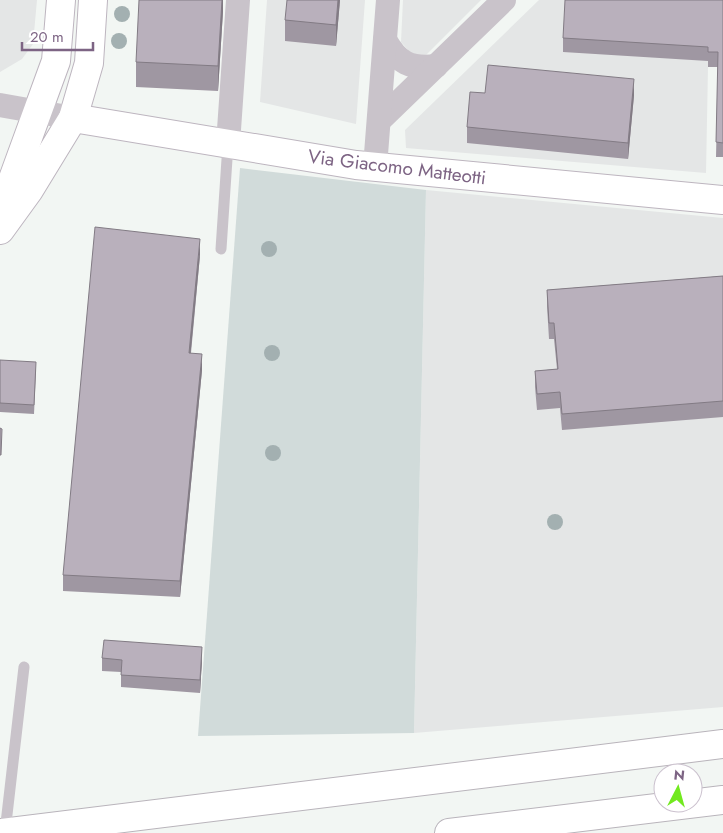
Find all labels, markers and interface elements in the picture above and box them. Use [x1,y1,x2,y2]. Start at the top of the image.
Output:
scale bar [22,20,94,52]
text: 20 m [30,26,64,48]
street label: Via Giacomo Matteotti [306,143,488,191]
north arrow [653,763,703,813]
text: N [673,765,686,786]

